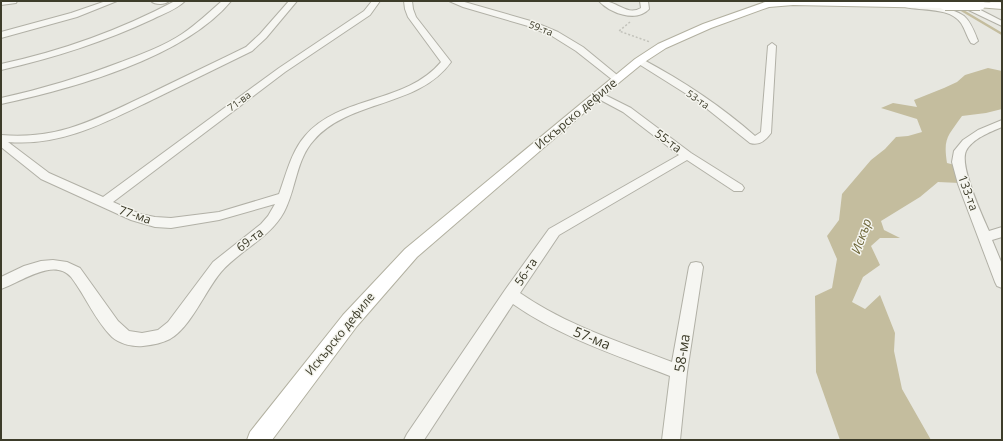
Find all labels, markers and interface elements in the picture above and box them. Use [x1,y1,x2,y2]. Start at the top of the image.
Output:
street label: 59-та [527,17,555,39]
street label: Искърско дефиле [531,74,621,153]
street label: 53-та [684,86,712,112]
street label: 71-ва [224,88,254,114]
street label: 55-та [651,125,685,156]
street label: 133-та [954,173,983,213]
street label: 77-ма [117,201,154,228]
water label: Искър [846,216,876,256]
street label: 69-та [233,224,267,255]
street label: 56-та [510,255,541,289]
street label: Искърско дефиле [301,288,379,379]
street label: 57-ма [571,322,614,354]
street label: 58-ма [669,332,694,373]

